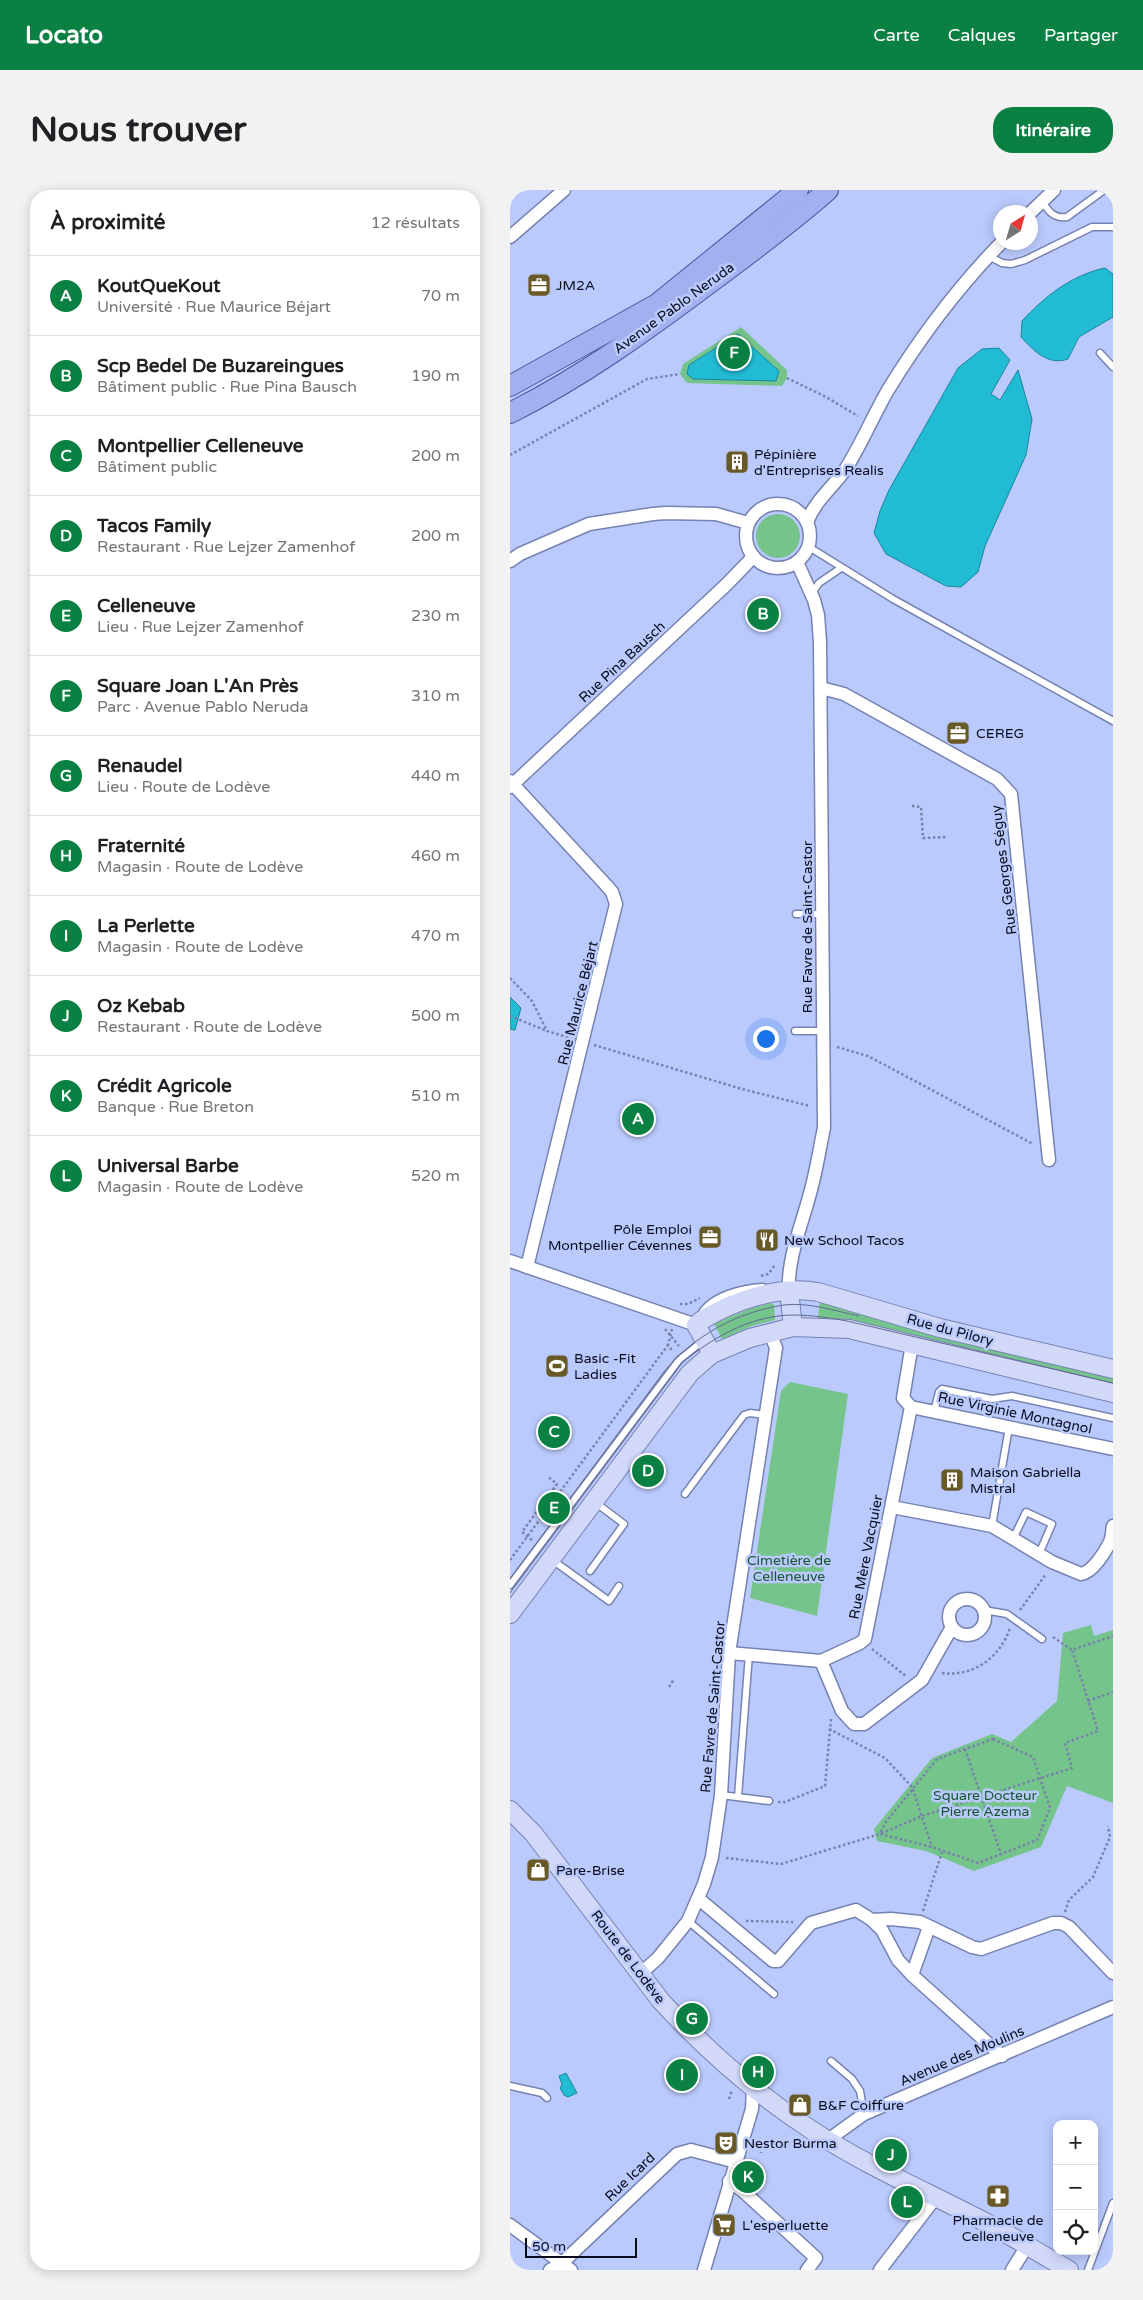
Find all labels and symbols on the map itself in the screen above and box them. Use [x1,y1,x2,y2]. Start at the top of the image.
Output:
north arrow [993,205,1038,250]
street label: Avenue Pablo Neruda [610,259,738,357]
office icon: JM2A [526,272,552,298]
place label: JM2A [556,277,595,294]
pin: F [718,334,750,372]
place label: Pépinière d'Entreprises Realis [754,446,884,479]
building icon: Pépinière d'Entreprises Realis [724,449,750,475]
pin: B [747,595,779,633]
street label: Rue Pina Bausch [575,618,669,706]
office icon: CEREG [945,720,971,746]
place label: CEREG [976,725,1024,742]
street label: Rue Georges Séguy [988,804,1020,936]
street label: Rue Favre de Saint-Castor [799,840,816,1013]
street label: Rue Maurice Béjart [554,938,602,1067]
your location [753,1026,779,1052]
pin: A [622,1100,654,1138]
place label: Pôle Emploi Montpellier Cévennes [548,1221,692,1254]
office icon: Pôle Emploi Montpellier Cévennes [697,1224,723,1250]
restaurant icon: New School Tacos [754,1227,780,1253]
place label: New School Tacos [784,1232,905,1249]
street label: Rue du Pilory [905,1310,996,1350]
place label: Basic -Fit Ladies [574,1350,636,1383]
sports icon: Basic -Fit Ladies [544,1353,570,1379]
street label: Rue Virginie Montagnol [936,1388,1094,1438]
pin: C [538,1413,570,1451]
pin: D [632,1452,664,1490]
place label: Maison Gabriella Mistral [970,1464,1081,1497]
building icon: Maison Gabriella Mistral [939,1467,965,1493]
pin: E [538,1489,570,1527]
street label: Rue Mère Vacquier [846,1493,887,1621]
park label: Cimetière de Celleneuve [747,1552,831,1585]
street label: Rue Favre de Saint-Castor [697,1620,729,1794]
park label: Square Docteur Pierre Azema [933,1787,1038,1820]
shop icon: Pare-Brise [525,1857,551,1883]
place label: Pare-Brise [556,1862,625,1879]
street label: Route de Lodève [587,1907,669,2007]
pin: G [676,2000,708,2038]
street label: Avenue des Moulins [897,2022,1027,2090]
pin: H [742,2053,774,2091]
pin: I [666,2056,698,2094]
shop icon: B&F Coiffure [787,2092,813,2118]
place label: B&F Coiffure [818,2097,904,2114]
theatre icon: Nestor Burma [713,2130,739,2156]
place label: Nestor Burma [744,2135,837,2152]
pin: J [875,2136,907,2174]
street label: Rue Icard [601,2149,659,2205]
pin: K [732,2158,764,2196]
pin: L [891,2183,923,2221]
pharmacy icon: Pharmacie de Celleneuve [985,2183,1011,2209]
supermarket icon: L'esperluette [711,2212,737,2238]
place label: Pharmacie de Celleneuve [952,2212,1044,2245]
place label: L'esperluette [742,2217,828,2234]
scale bar [525,2235,638,2258]

